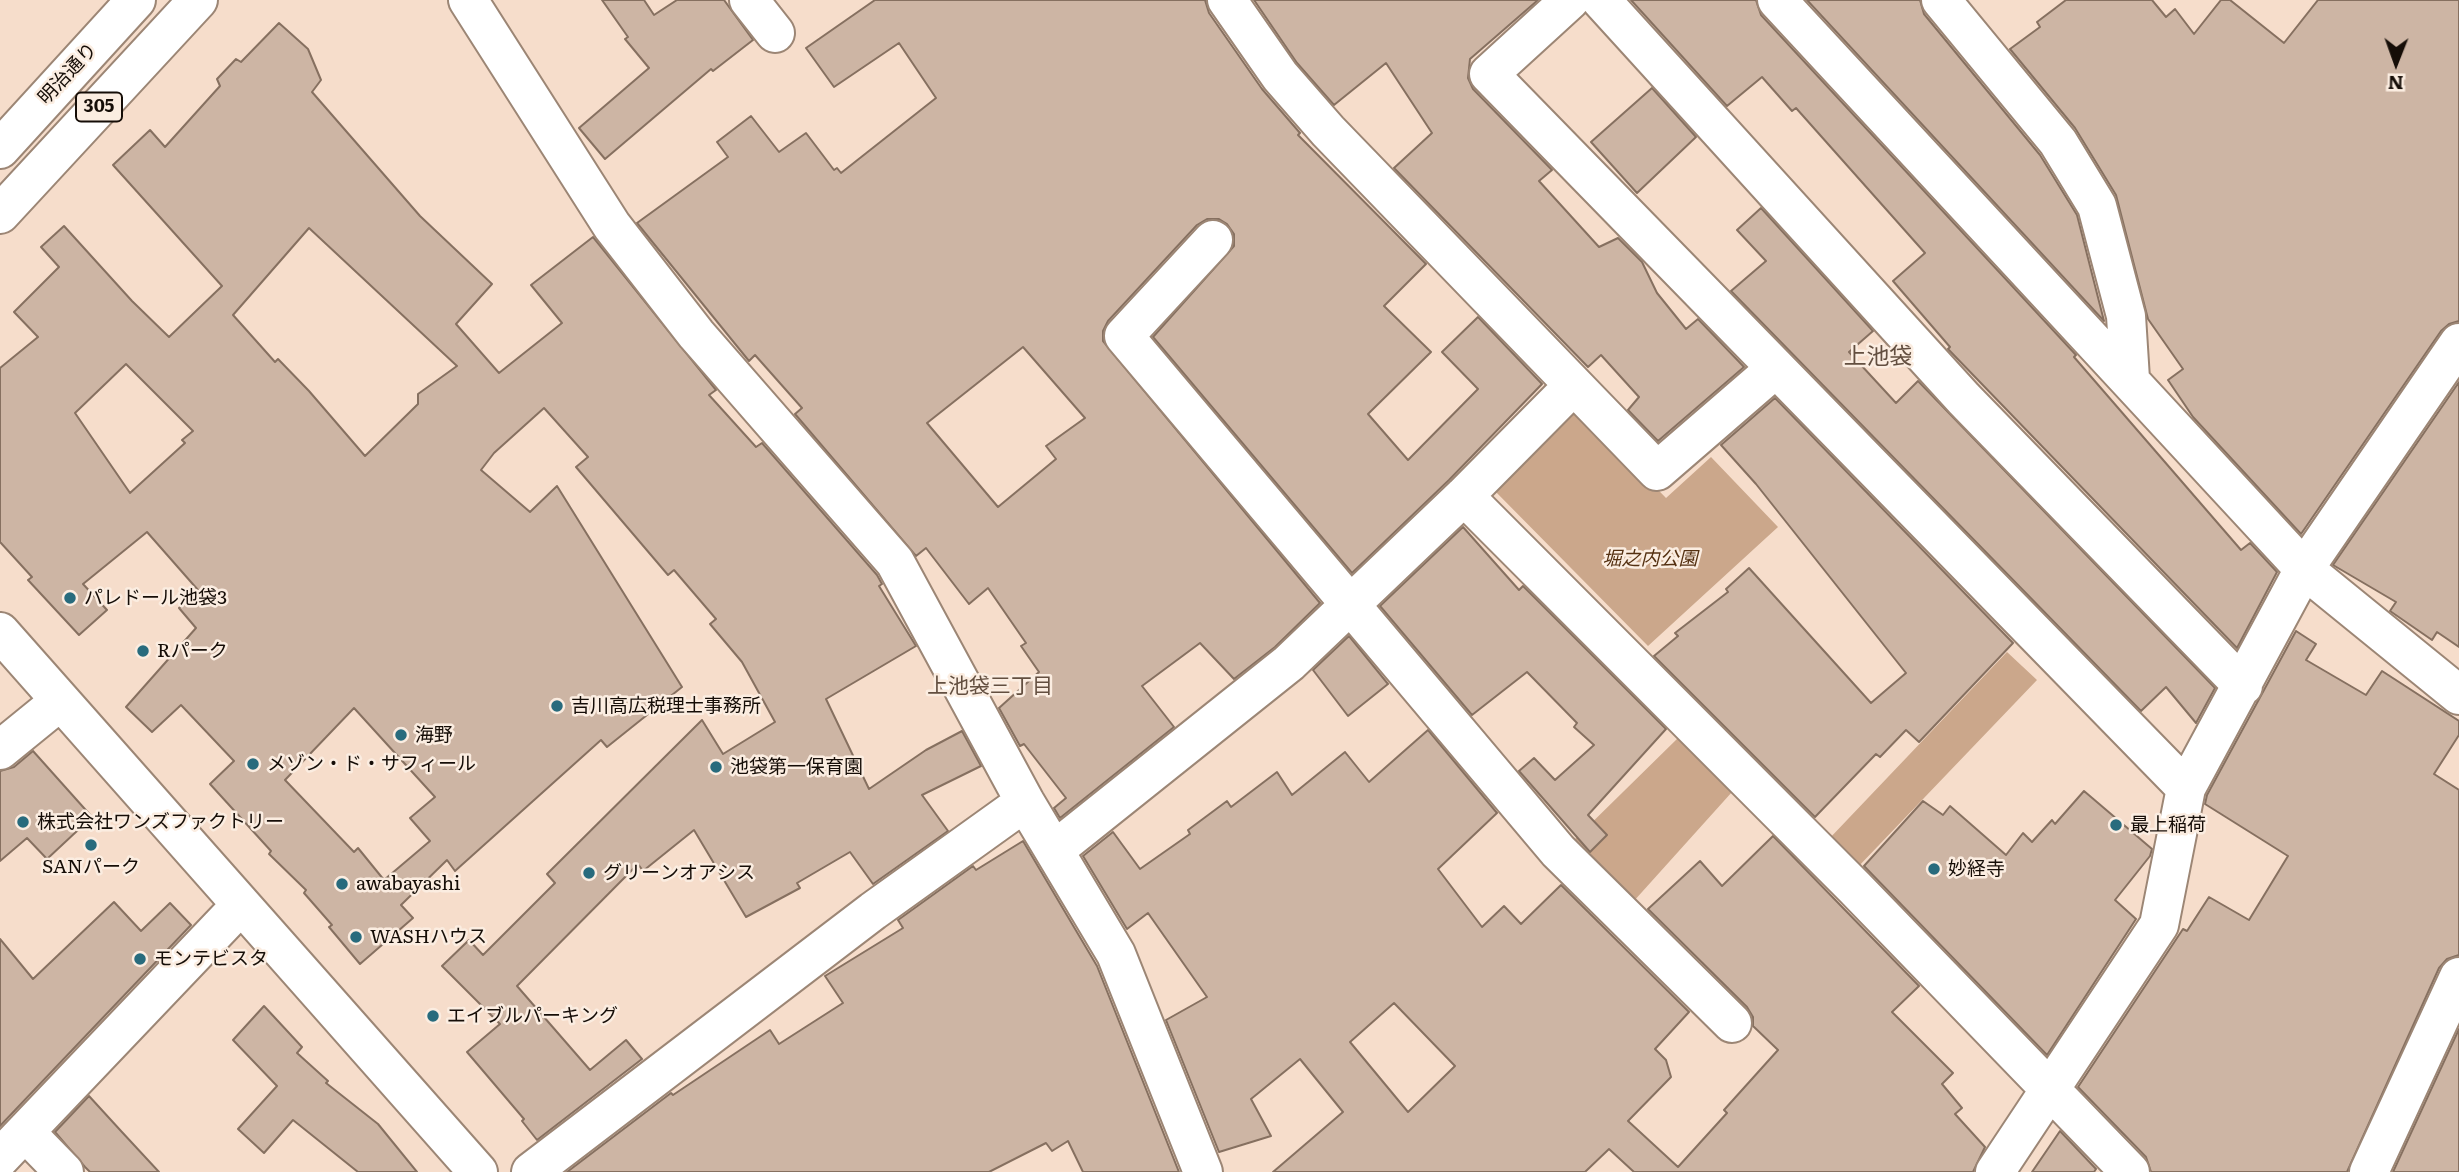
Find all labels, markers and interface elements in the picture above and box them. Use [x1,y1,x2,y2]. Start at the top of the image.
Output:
north arrow [2361,28,2431,98]
street label: 明治通り [34,38,102,110]
text: N [2387,70,2404,98]
road number: 305 [76,92,122,122]
district label: 上池袋 [1844,343,1912,371]
park label: 堀之内公園 [1603,548,1697,570]
place label: パレドール池袋3 [84,587,227,609]
marker: パレドール池袋3 [62,590,78,606]
place label: Rパーク [157,640,228,662]
marker: Rパーク [135,643,151,659]
district label: 上池袋三丁目 [927,674,1053,700]
place label: 吉川高広税理士事務所 [571,695,761,717]
marker: 吉川高広税理士事務所 [549,698,565,714]
place label: 海野 [415,724,453,746]
marker: 海野 [393,727,409,743]
place label: メゾン・ド・サフィール [267,753,476,775]
marker: メゾン・ド・サフィール [245,756,261,772]
place label: 池袋第一保育園 [730,756,863,778]
marker: 池袋第一保育園 [708,759,724,775]
place label: 株式会社ワンズファクトリー [37,811,284,833]
marker: 株式会社ワンズファクトリー [15,814,31,830]
place label: 最上稲荷 [2130,814,2206,836]
marker: 最上稲荷 [2108,817,2124,833]
marker: SANパーク [83,837,99,853]
place label: SANパーク [42,856,140,878]
place label: 妙経寺 [1948,858,2005,880]
marker: 妙経寺 [1926,861,1942,877]
place label: グリーンオアシス [603,862,755,884]
marker: グリーンオアシス [581,865,597,881]
place label: awabayashi [356,873,460,895]
marker: awabayashi [334,876,350,892]
place label: WASHハウス [370,926,487,948]
marker: WASHハウス [348,929,364,945]
place label: モンテビスタ [154,948,268,970]
marker: モンテビスタ [132,951,148,967]
place label: エイブルパーキング [447,1005,618,1027]
marker: エイブルパーキング [425,1008,441,1024]

